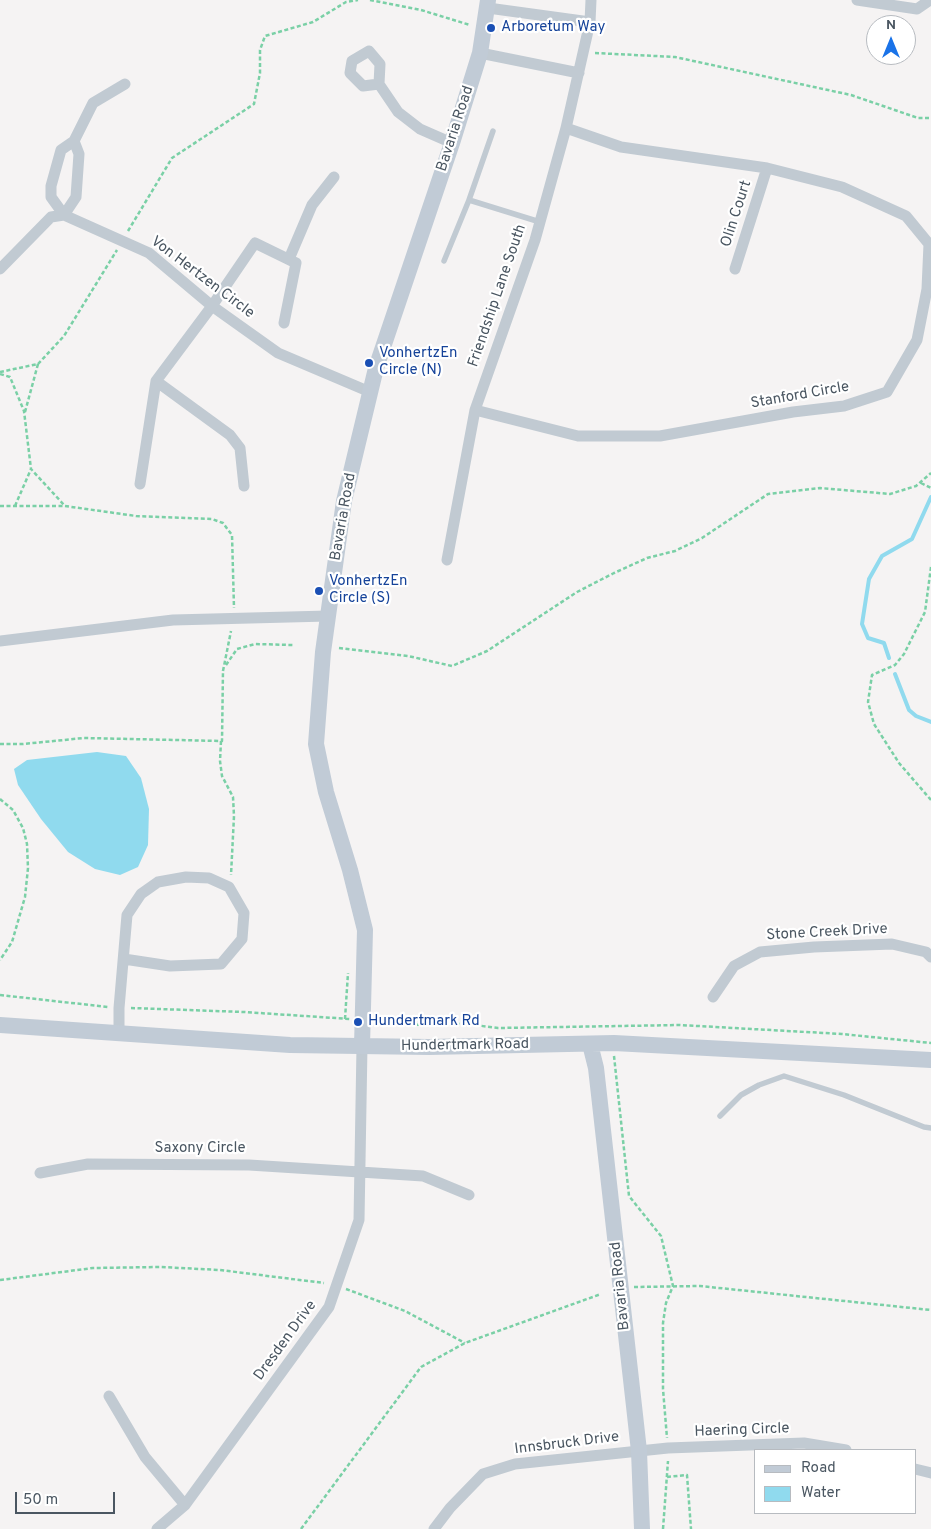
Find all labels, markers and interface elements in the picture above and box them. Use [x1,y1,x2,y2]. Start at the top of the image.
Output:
north arrow [866,15,916,65]
text: N [886,17,896,34]
place label: Arboretum Way [501,19,605,37]
marker: Arboretum Way [485,22,497,34]
street label: Bavaria Road [434,84,478,174]
street label: Olin Court [718,178,756,250]
street label: Friendship Lane South [465,222,531,370]
street label: Von Hertzen Circle [147,233,257,323]
place label: VonhertzEn Circle (N) [379,345,458,380]
marker: VonhertzEn Circle (N) [363,357,375,369]
street label: Stanford Circle [749,378,851,414]
street label: Bavaria Road [327,472,361,562]
place label: VonhertzEn Circle (S) [329,573,408,608]
marker: VonhertzEn Circle (S) [313,585,325,597]
street label: Stone Creek Drive [766,921,888,945]
place label: Hundertmark Rd [368,1013,480,1031]
marker: Hundertmark Rd [352,1016,364,1028]
street label: Hundertmark Road [401,1036,529,1056]
street label: Saxony Circle [154,1140,246,1158]
street label: Bavaria Road [607,1241,635,1331]
street label: Dresden Drive [251,1297,321,1385]
street label: Haering Circle [694,1420,790,1442]
street label: Innsbruck Drive [514,1429,620,1459]
legend [754,1449,916,1514]
text: Road [801,1459,836,1478]
scale bar [18,1482,118,1514]
text: Water [801,1484,840,1503]
text: 50 m [23,1491,58,1510]

